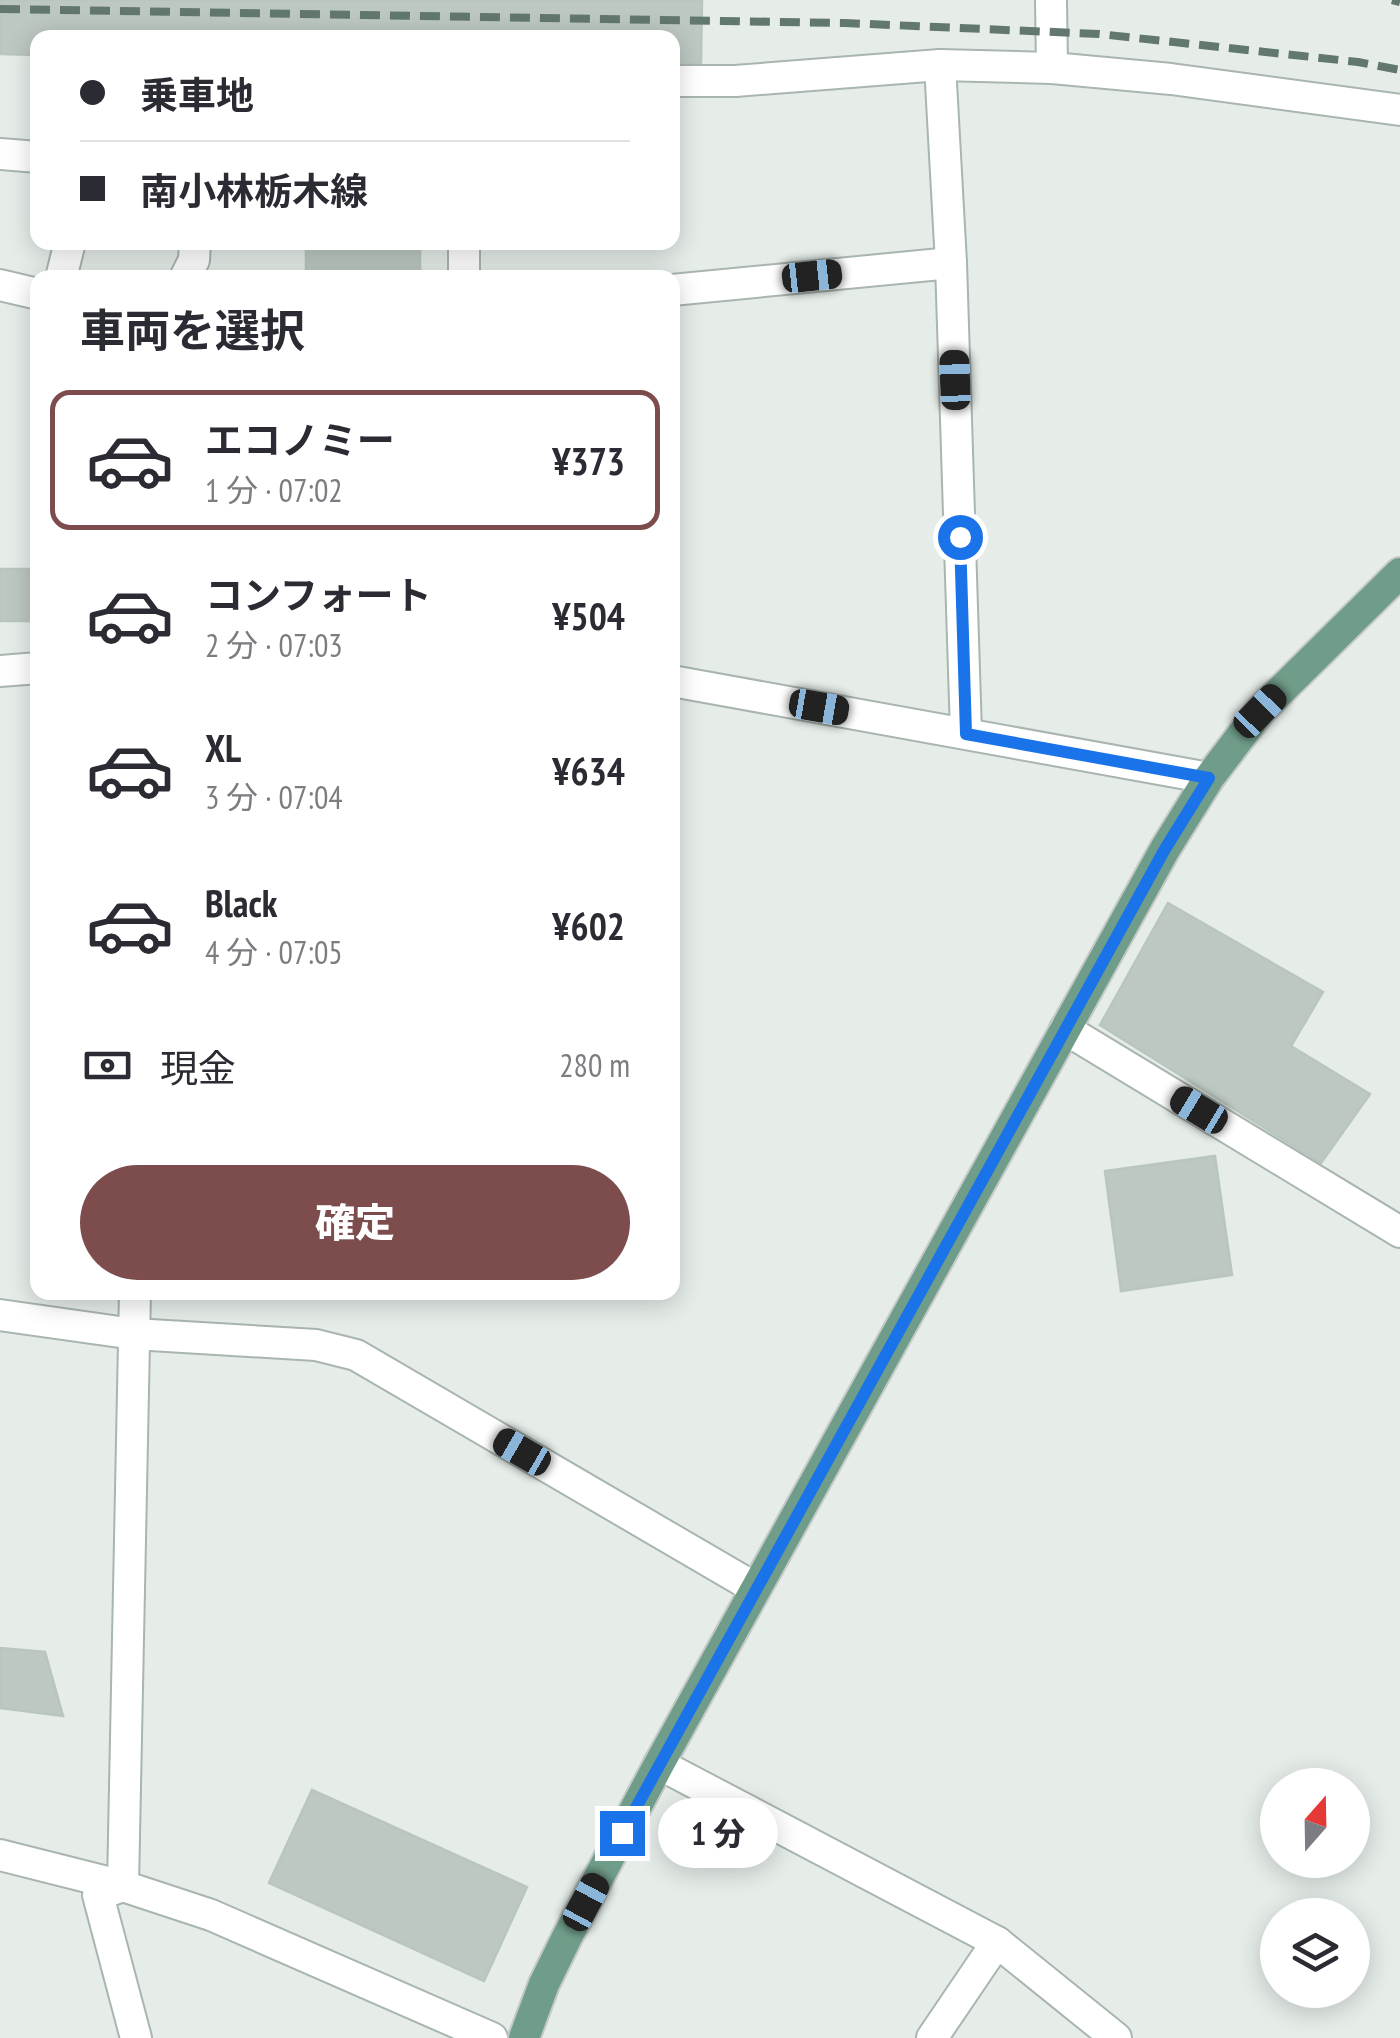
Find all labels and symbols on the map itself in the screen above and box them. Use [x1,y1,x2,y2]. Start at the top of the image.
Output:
car [781,258,843,294]
car [939,349,971,411]
route start [938,515,983,560]
car [1228,679,1292,743]
car [787,687,851,727]
car [1166,1082,1232,1138]
car [489,1424,555,1480]
north arrow [1260,1768,1370,1878]
callout: 1 分 [657,1798,777,1868]
route end [600,1811,645,1856]
car [559,1868,613,1936]

